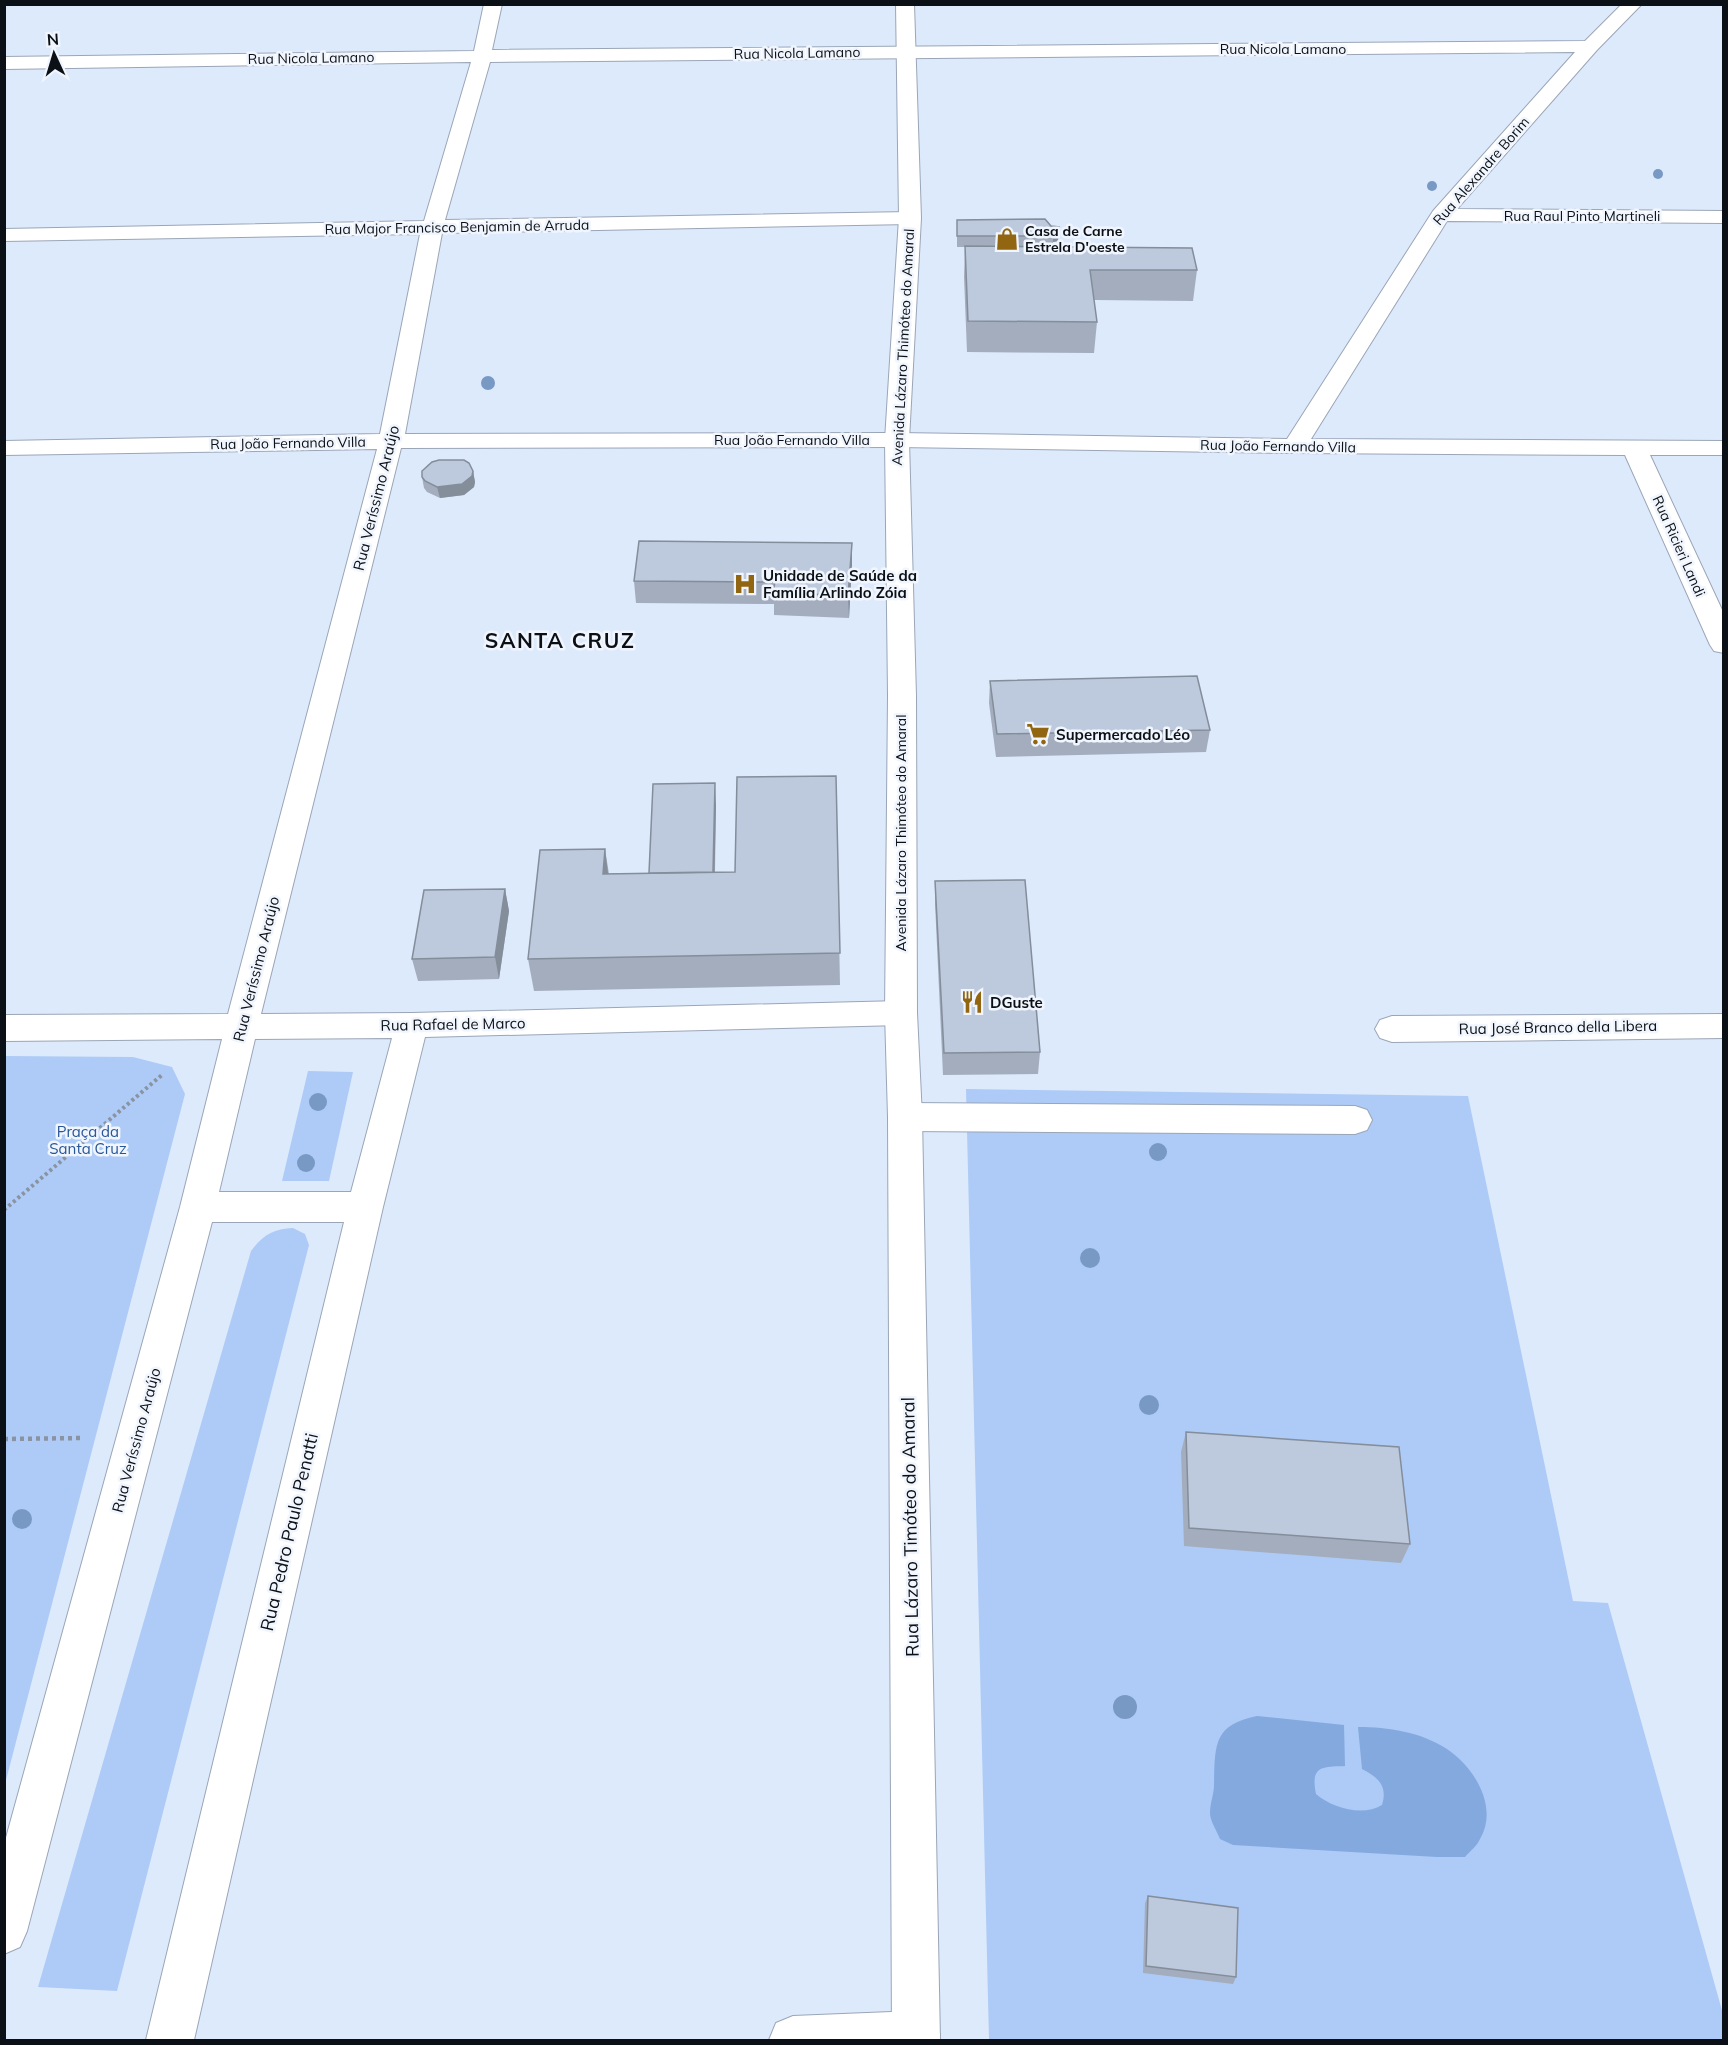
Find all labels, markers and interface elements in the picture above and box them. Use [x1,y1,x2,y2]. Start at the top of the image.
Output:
north arrow [24,24,84,84]
text: N [46,29,60,49]
street label: Rua Nicola Lamano [1220,40,1346,58]
street label: Rua Nicola Lamano [734,43,861,63]
street label: Rua Nicola Lamano [248,48,375,68]
street label: Rua Alexandre Borim [1429,113,1533,229]
street label: Rua Raul Pinto Martineli [1504,207,1660,225]
street label: Rua Major Francisco Benjamin de Arruda [324,216,590,238]
place label: Casa de Carne Estrela D'oeste [1025,222,1125,256]
shop icon: Casa de Carne Estrela D'oeste [994,226,1020,252]
street label: Avenida Lázaro Thimóteo do Amaral [888,228,918,466]
street label: Rua Veríssimo Araújo [349,423,403,573]
street label: Rua João Fernando Villa [714,431,870,449]
street label: Rua João Fernando Villa [210,433,366,453]
street label: Rua João Fernando Villa [1200,436,1356,456]
street label: Rua Ricieri Landi [1649,493,1709,599]
place label: Unidade de Saúde da Família Arlindo Zóia [763,566,917,602]
hospital icon: Unidade de Saúde da Família Arlindo Zóia [732,571,758,597]
district label: SANTA CRUZ [485,627,635,653]
street label: Avenida Lázaro Thimóteo do Amaral [892,714,910,952]
supermarket icon: Supermercado Léo [1025,721,1051,747]
place label: Supermercado Léo [1056,725,1190,744]
street label: Rua Veríssimo Araújo [229,894,283,1044]
restaurant icon: DGuste [959,989,985,1015]
place label: DGuste [990,993,1043,1012]
street label: Rua Rafael de Marco [380,1013,526,1035]
street label: Rua José Branco della Libera [1459,1016,1657,1038]
park label: Praça da Santa Cruz [49,1122,127,1158]
street label: Rua Veríssimo Araújo [108,1366,164,1514]
street label: Rua Lázaro Timóteo do Amaral [896,1397,924,1657]
street label: Rua Pedro Paulo Penatti [255,1431,323,1633]

